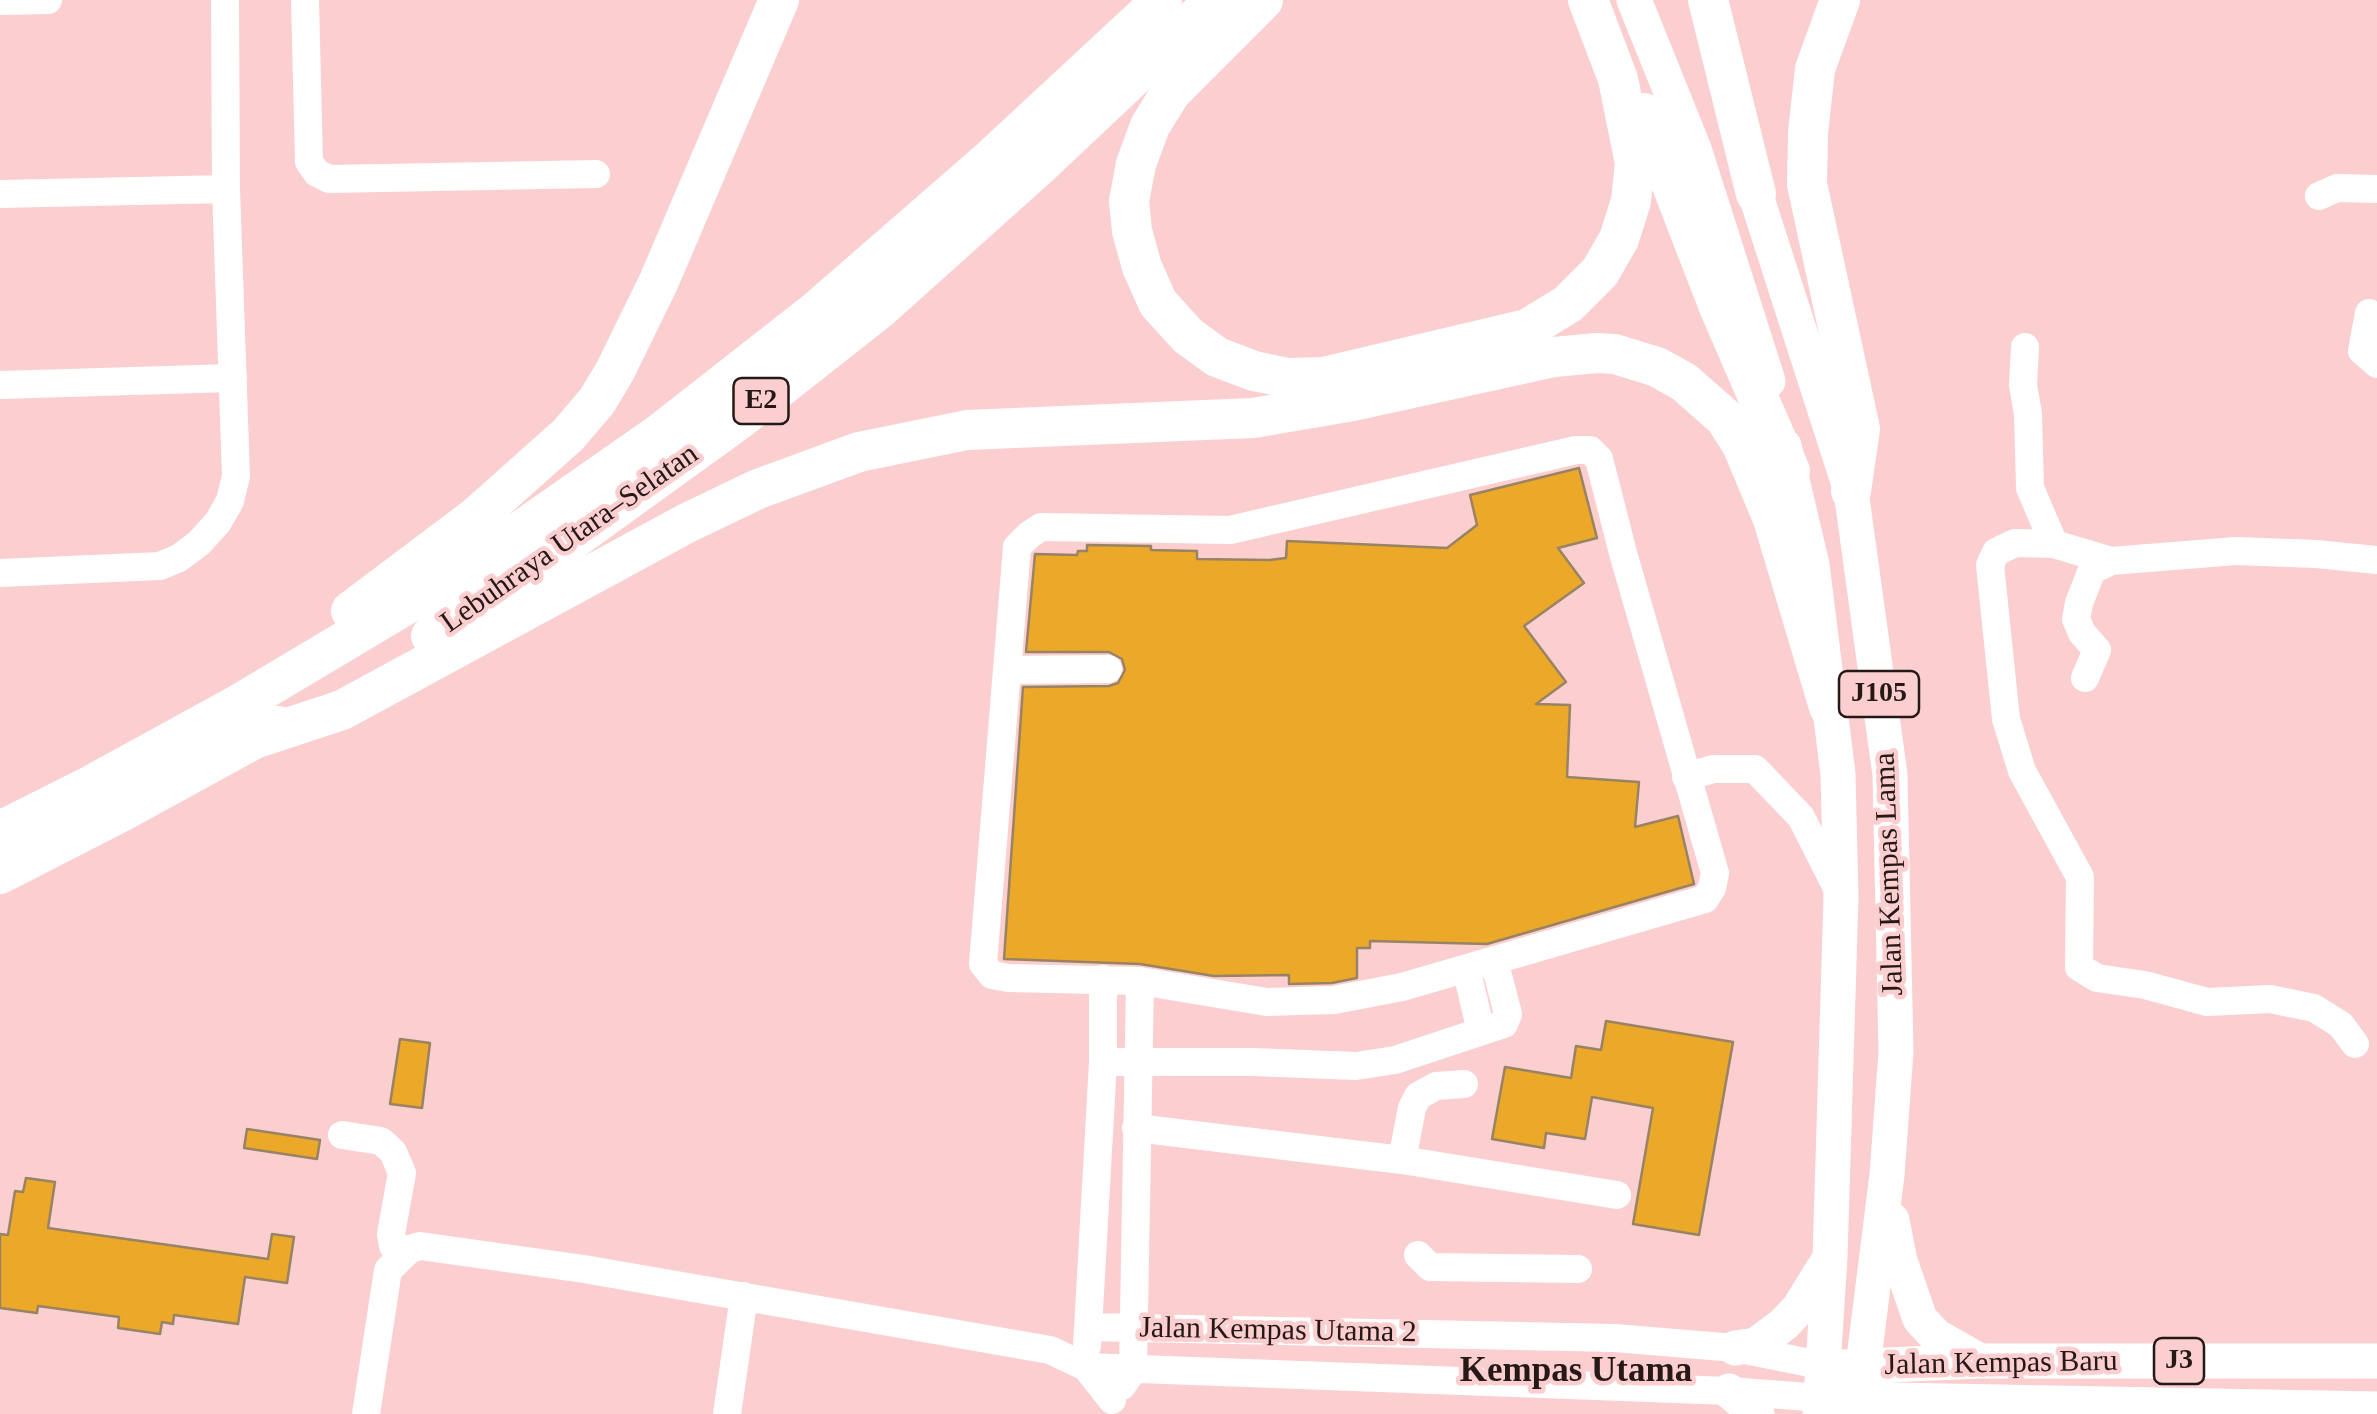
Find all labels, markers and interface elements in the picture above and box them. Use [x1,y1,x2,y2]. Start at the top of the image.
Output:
road number: E2 [734,378,788,424]
street label: Lebuhraya Utara–Selatan [434,437,706,641]
road number: J105 [1839,671,1919,717]
street label: Jalan Kempas Lama [1868,752,1912,996]
street label: Jalan Kempas Utama 2 [1139,1311,1417,1351]
road number: J3 [2154,1338,2204,1384]
street label: Jalan Kempas Baru [1884,1344,2118,1384]
district label: Kempas Utama [1460,1351,1692,1393]

